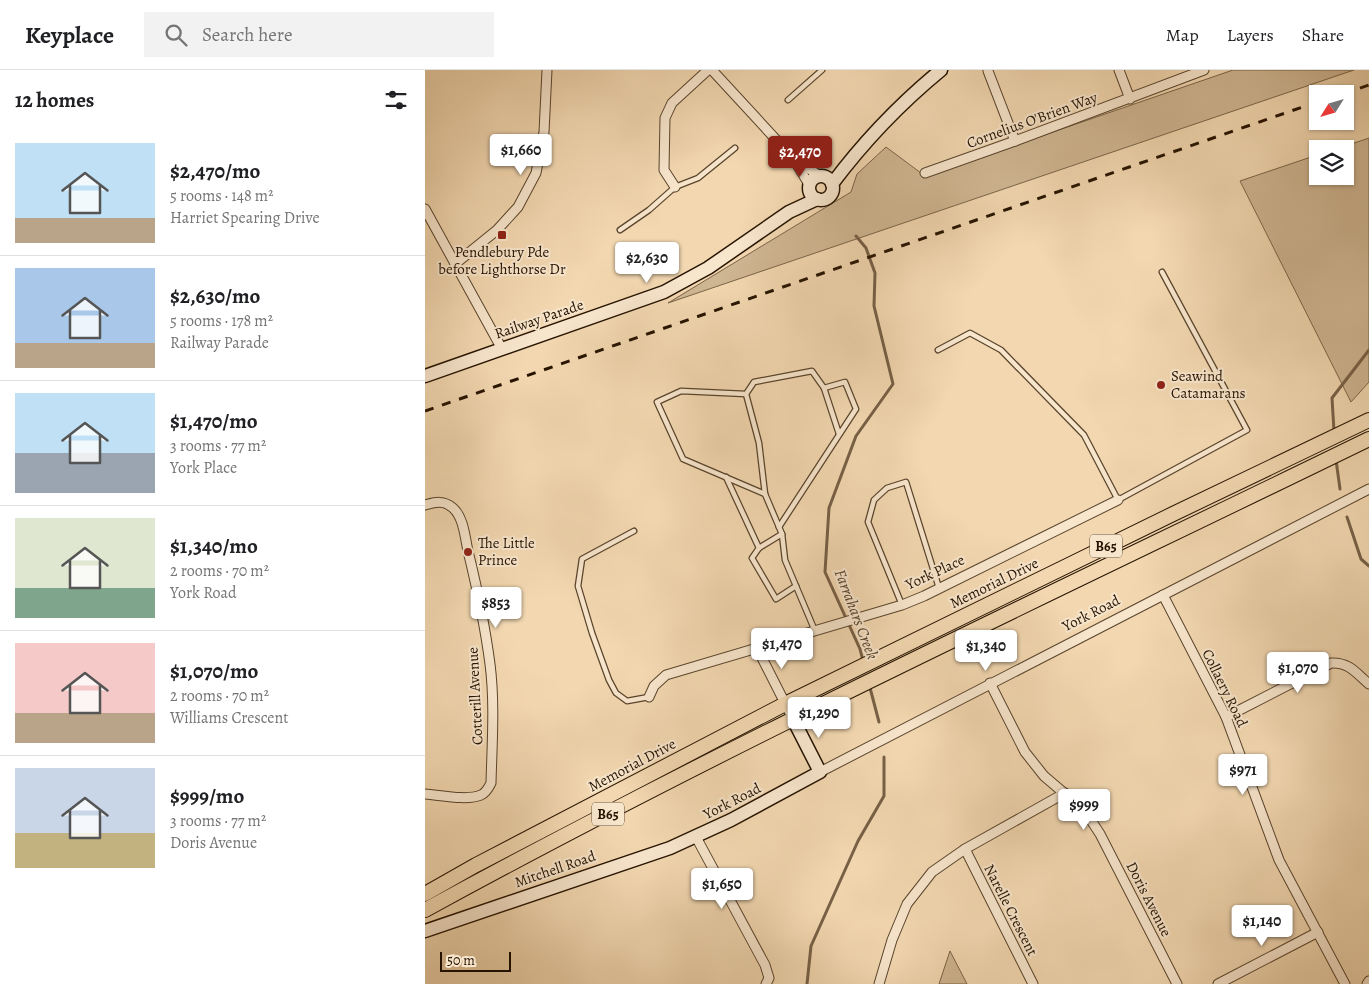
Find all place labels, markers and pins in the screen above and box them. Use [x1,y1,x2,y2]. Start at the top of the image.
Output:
pin: $1,660 [480,134,562,176]
pin: $2,470 [759,136,841,178]
marker: Pendlebury Pde before Lighthorse Dr [496,229,508,241]
place label: Pendlebury Pde before Lighthorse Dr [438,242,566,279]
pin: $2,630 [606,242,688,284]
place label: Seawind Catamarans [1171,366,1246,403]
marker: Seawind Catamarans [1155,379,1167,391]
place label: The Little Prince [478,533,535,570]
marker: The Little Prince [462,546,474,558]
pin: $853 [466,586,526,629]
pin: $1,470 [741,628,823,670]
pin: $1,340 [945,630,1027,672]
pin: $1,070 [1257,652,1339,694]
pin: $1,290 [778,696,860,739]
pin: $971 [1213,754,1273,796]
pin: $999 [1054,788,1114,831]
pin: $1,650 [681,868,763,910]
pin: $1,140 [1221,904,1303,947]

